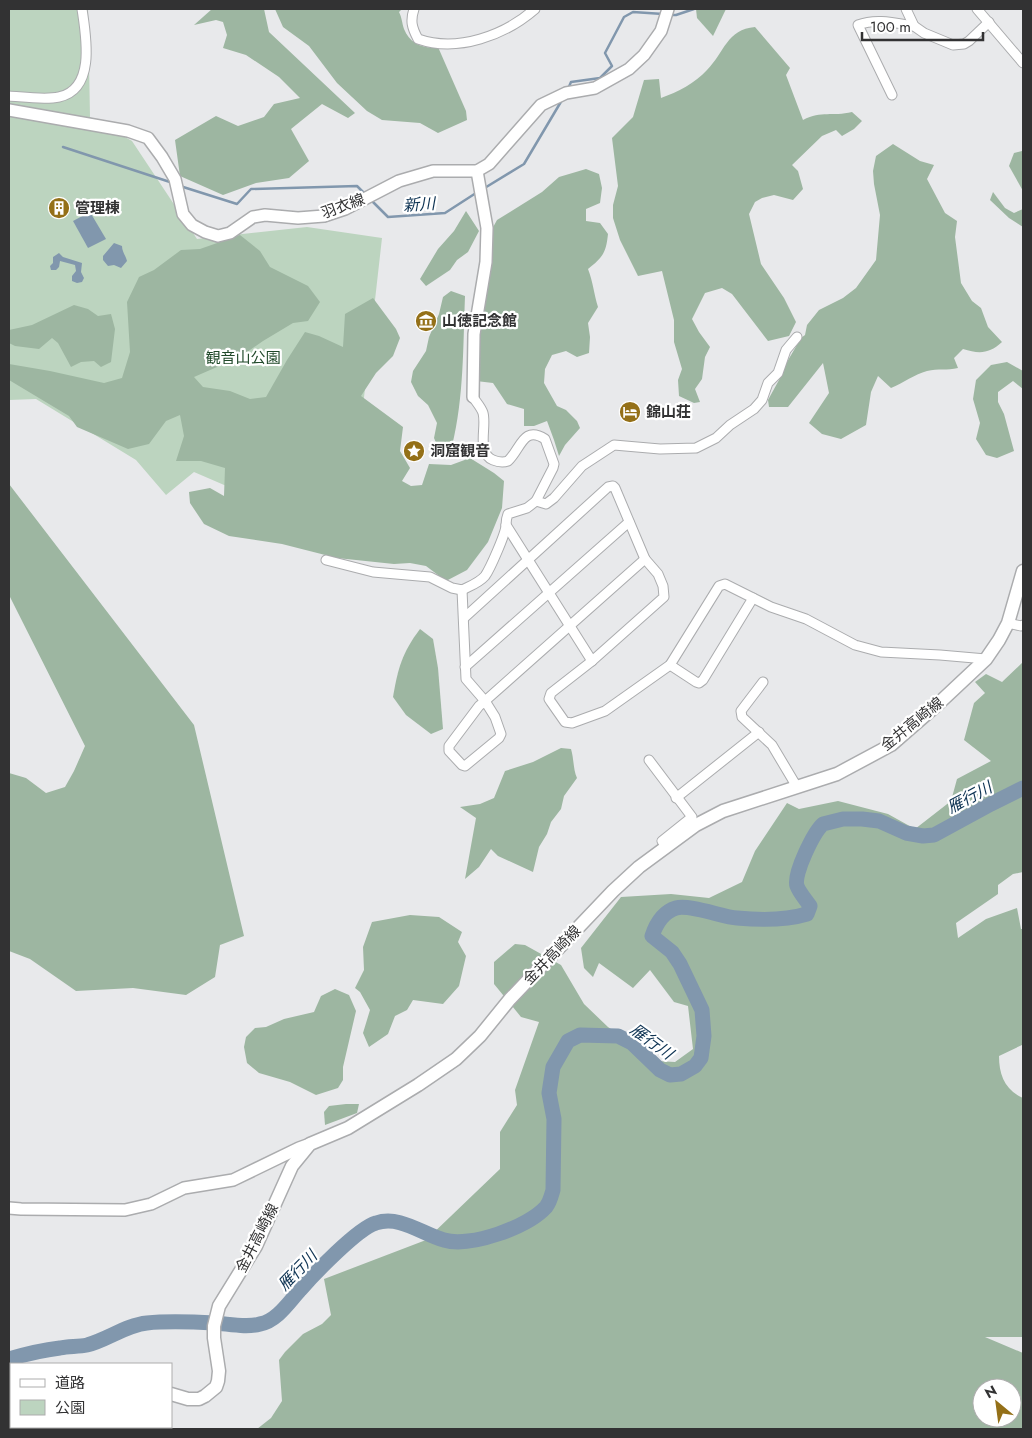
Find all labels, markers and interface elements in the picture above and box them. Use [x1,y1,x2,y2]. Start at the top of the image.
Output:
scale bar [862,10,983,42]
text: 100 m [870,16,911,38]
street label: 羽衣線 [318,188,368,224]
water label: 新川 [402,192,438,217]
building icon: 管理棟 [47,196,71,220]
place label: 管理棟 [75,197,120,219]
museum icon: 山徳記念館 [414,309,438,333]
place label: 山徳記念館 [442,310,517,332]
park label: 観音山公園 [205,347,281,369]
hotel icon: 錦山荘 [618,400,642,424]
place label: 錦山荘 [646,401,691,423]
place icon: 洞窟観音 [402,439,426,463]
place label: 洞窟観音 [430,440,490,462]
street label: 金井高崎線 [876,692,948,756]
water label: 雁行川 [943,775,998,819]
street label: 金井高崎線 [518,920,586,990]
water label: 雁行川 [626,1018,679,1066]
street label: 金井高崎線 [230,1200,284,1276]
water label: 雁行川 [272,1244,324,1296]
legend [10,1363,172,1428]
text: 道路 [55,1372,85,1394]
north arrow [972,1378,1022,1428]
text: N [981,1380,1000,1403]
text: 公園 [55,1397,85,1419]

